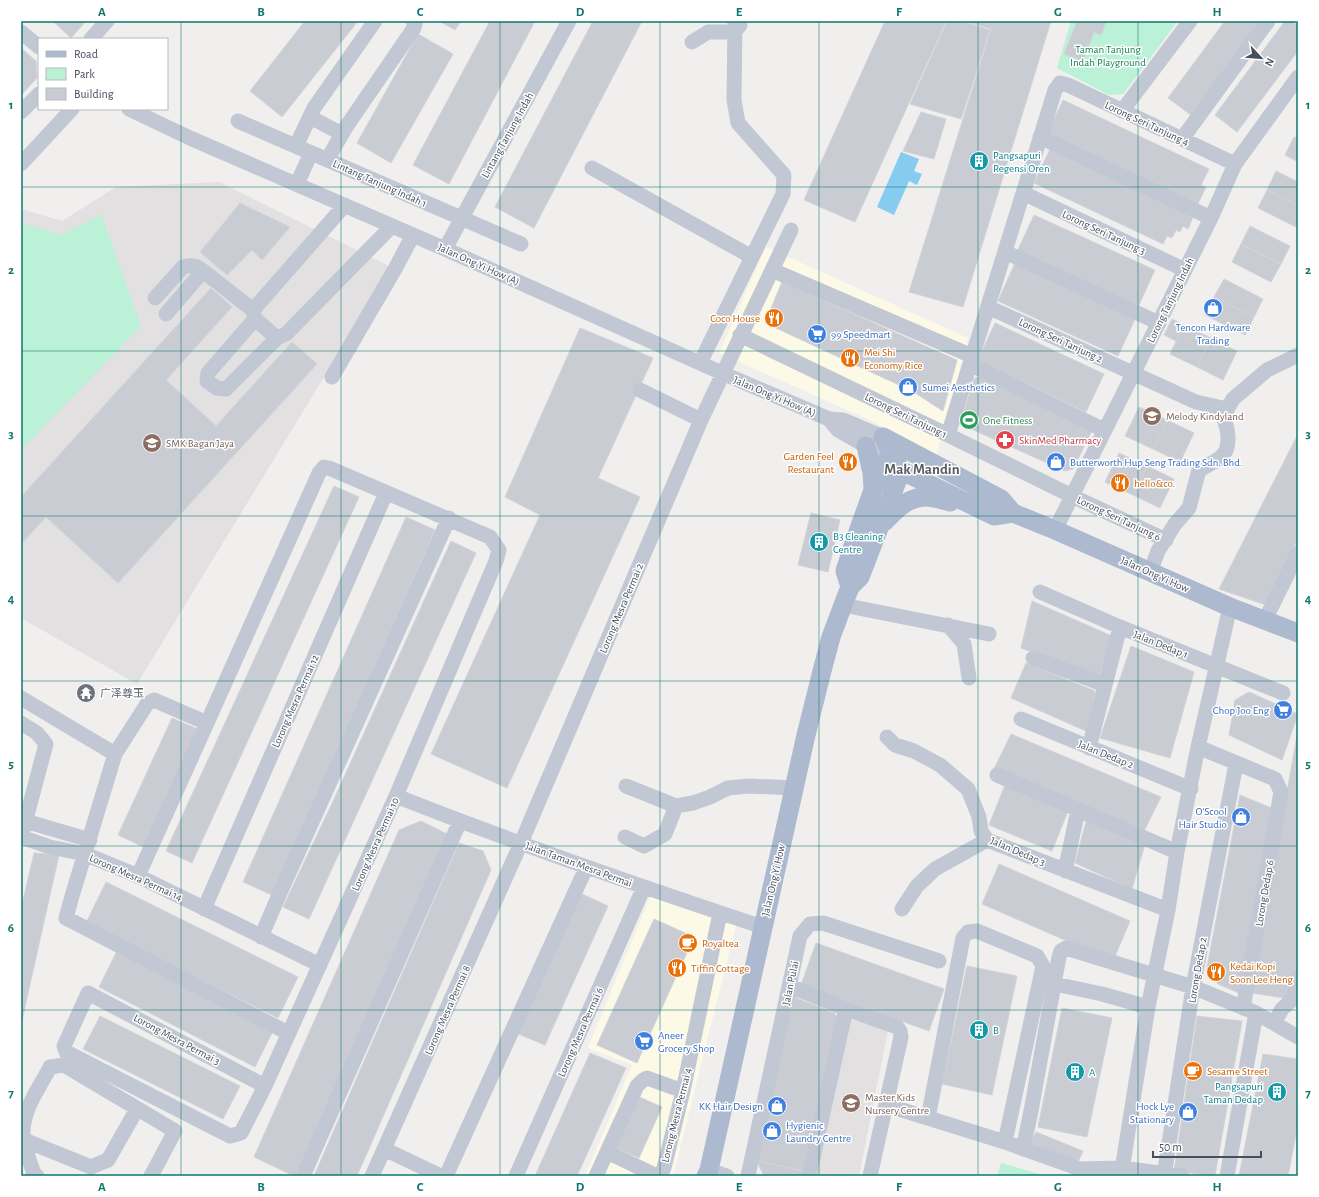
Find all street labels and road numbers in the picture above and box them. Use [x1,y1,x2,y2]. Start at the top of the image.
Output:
street label: Lintang Tanjung Indah [479,91,535,180]
street label: Lorong Seri Tanjung 4 [1103,99,1191,148]
street label: Lintang Tanjung Indah 1 [331,158,428,209]
street label: Lorong Seri Tanjung 3 [1060,208,1148,257]
street label: Jalan Ong Yi How (A) [436,242,521,287]
street label: Lorong Tanjung Indah [1145,256,1196,344]
street label: Lorong Seri Tanjung 2 [1017,316,1104,365]
street label: Jalan Ong Yi How (A) [732,374,818,419]
street label: Lorong Seri Tanjung 1 [863,391,949,440]
street label: Lorong Seri Tanjung 6 [1075,494,1162,543]
street label: Jalan Ong Yi How [1119,554,1191,595]
street label: Lorong Mesra Permai 2 [598,562,645,655]
street label: Jalan Dedap 1 [1132,629,1190,660]
street label: Lorong Mesra Permai 12 [270,653,321,749]
street label: Jalan Dedap 2 [1076,738,1135,771]
street label: Lorong Mesra Permai 10 [350,796,401,893]
street label: Jalan Dedap 3 [989,835,1047,868]
street label: Jalan Taman Mesra Permai [524,840,634,889]
street label: Jalan Ong Yi How [760,843,787,917]
street label: Lorong Mesra Permai 14 [88,852,184,903]
street label: Lorong Dedap 6 [1253,859,1276,927]
street label: Lorong Dedap 2 [1186,936,1209,1004]
street label: Jalan Pulai [780,960,801,1006]
street label: Lorong Mesra Permai 8 [423,964,472,1057]
street label: Lorong Mesra Permai 6 [556,986,605,1079]
street label: Lorong Mesra Permai 3 [132,1012,222,1067]
street label: Lorong Mesra Permai 4 [659,1067,694,1163]

